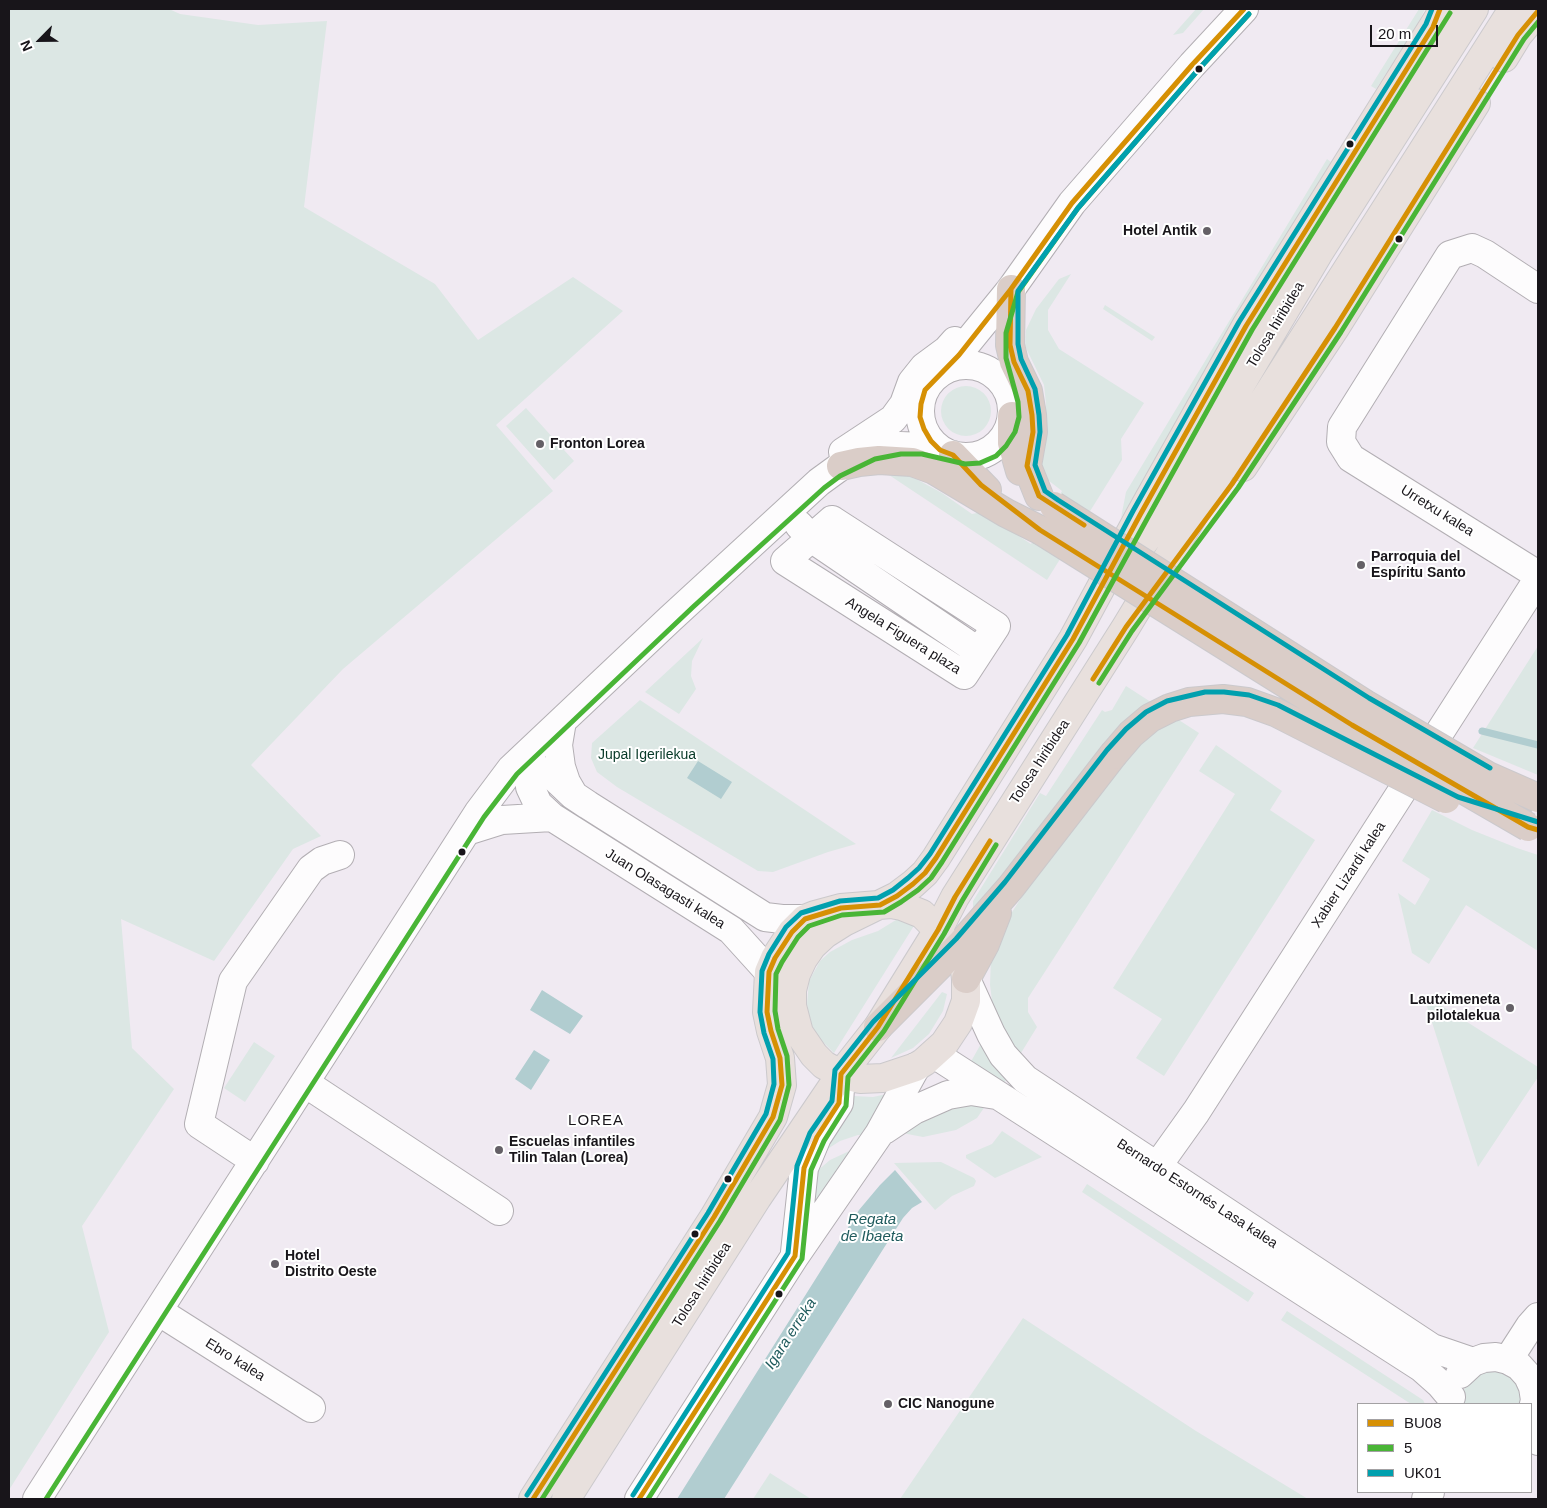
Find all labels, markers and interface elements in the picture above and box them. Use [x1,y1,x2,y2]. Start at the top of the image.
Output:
north arrow [15,15,65,65]
scale bar [1372,15,1440,47]
text: 20 m [1378,25,1411,42]
text: N [17,38,36,54]
unlabelled marker [1194,64,1204,74]
unlabelled marker [1345,139,1355,149]
place label: Hotel Antik [1123,223,1197,239]
marker: Hotel Antik [1201,225,1213,237]
unlabelled marker [1394,234,1404,244]
street label: Tolosa hiribidea [1244,279,1308,371]
place label: Fronton Lorea [550,436,645,452]
marker: Fronton Lorea [534,438,546,450]
street label: Urretxu kalea [1397,482,1477,540]
place label: Parroquia del Espíritu Santo [1371,549,1466,582]
marker: Parroquia del Espíritu Santo [1355,559,1367,571]
street label: Angela Figuera plaza [842,594,964,678]
street label: Tolosa hiribidea [1006,717,1074,807]
park label: Jupal Igerilekua [598,747,696,763]
street label: Xabier Lizardi kalea [1308,819,1390,931]
street label: Juan Olasagasti kalea [602,845,728,933]
unlabelled marker [457,847,467,857]
place label: Lautximeneta pilotalekua [1410,992,1500,1024]
marker: Lautximeneta pilotalekua [1504,1002,1516,1014]
district label: LOREA [567,1112,625,1130]
place label: Escuelas infantiles Tilin Talan (Lorea) [509,1134,635,1166]
street label: Bernardo Estornés Lasa kalea [1113,1136,1281,1252]
marker: Escuelas infantiles Tilin Talan (Lorea) [493,1144,505,1156]
unlabelled marker [723,1174,733,1184]
water label: Regata de Ibaeta [841,1211,903,1246]
unlabelled marker [690,1229,700,1239]
street label: Tolosa hiribidea [669,1239,735,1331]
place label: Hotel Distrito Oeste [285,1248,377,1280]
marker: Hotel Distrito Oeste [269,1258,281,1270]
unlabelled marker [774,1289,784,1299]
water label: Igara erreka [761,1295,821,1373]
street label: Ebro kalea [202,1335,268,1385]
place label: CIC Nanogune [898,1396,994,1412]
marker: CIC Nanogune [882,1398,894,1410]
legend [1357,1403,1532,1493]
text: BU08 [1404,1414,1442,1431]
text: 5 [1404,1439,1412,1456]
text: UK01 [1404,1464,1442,1481]

